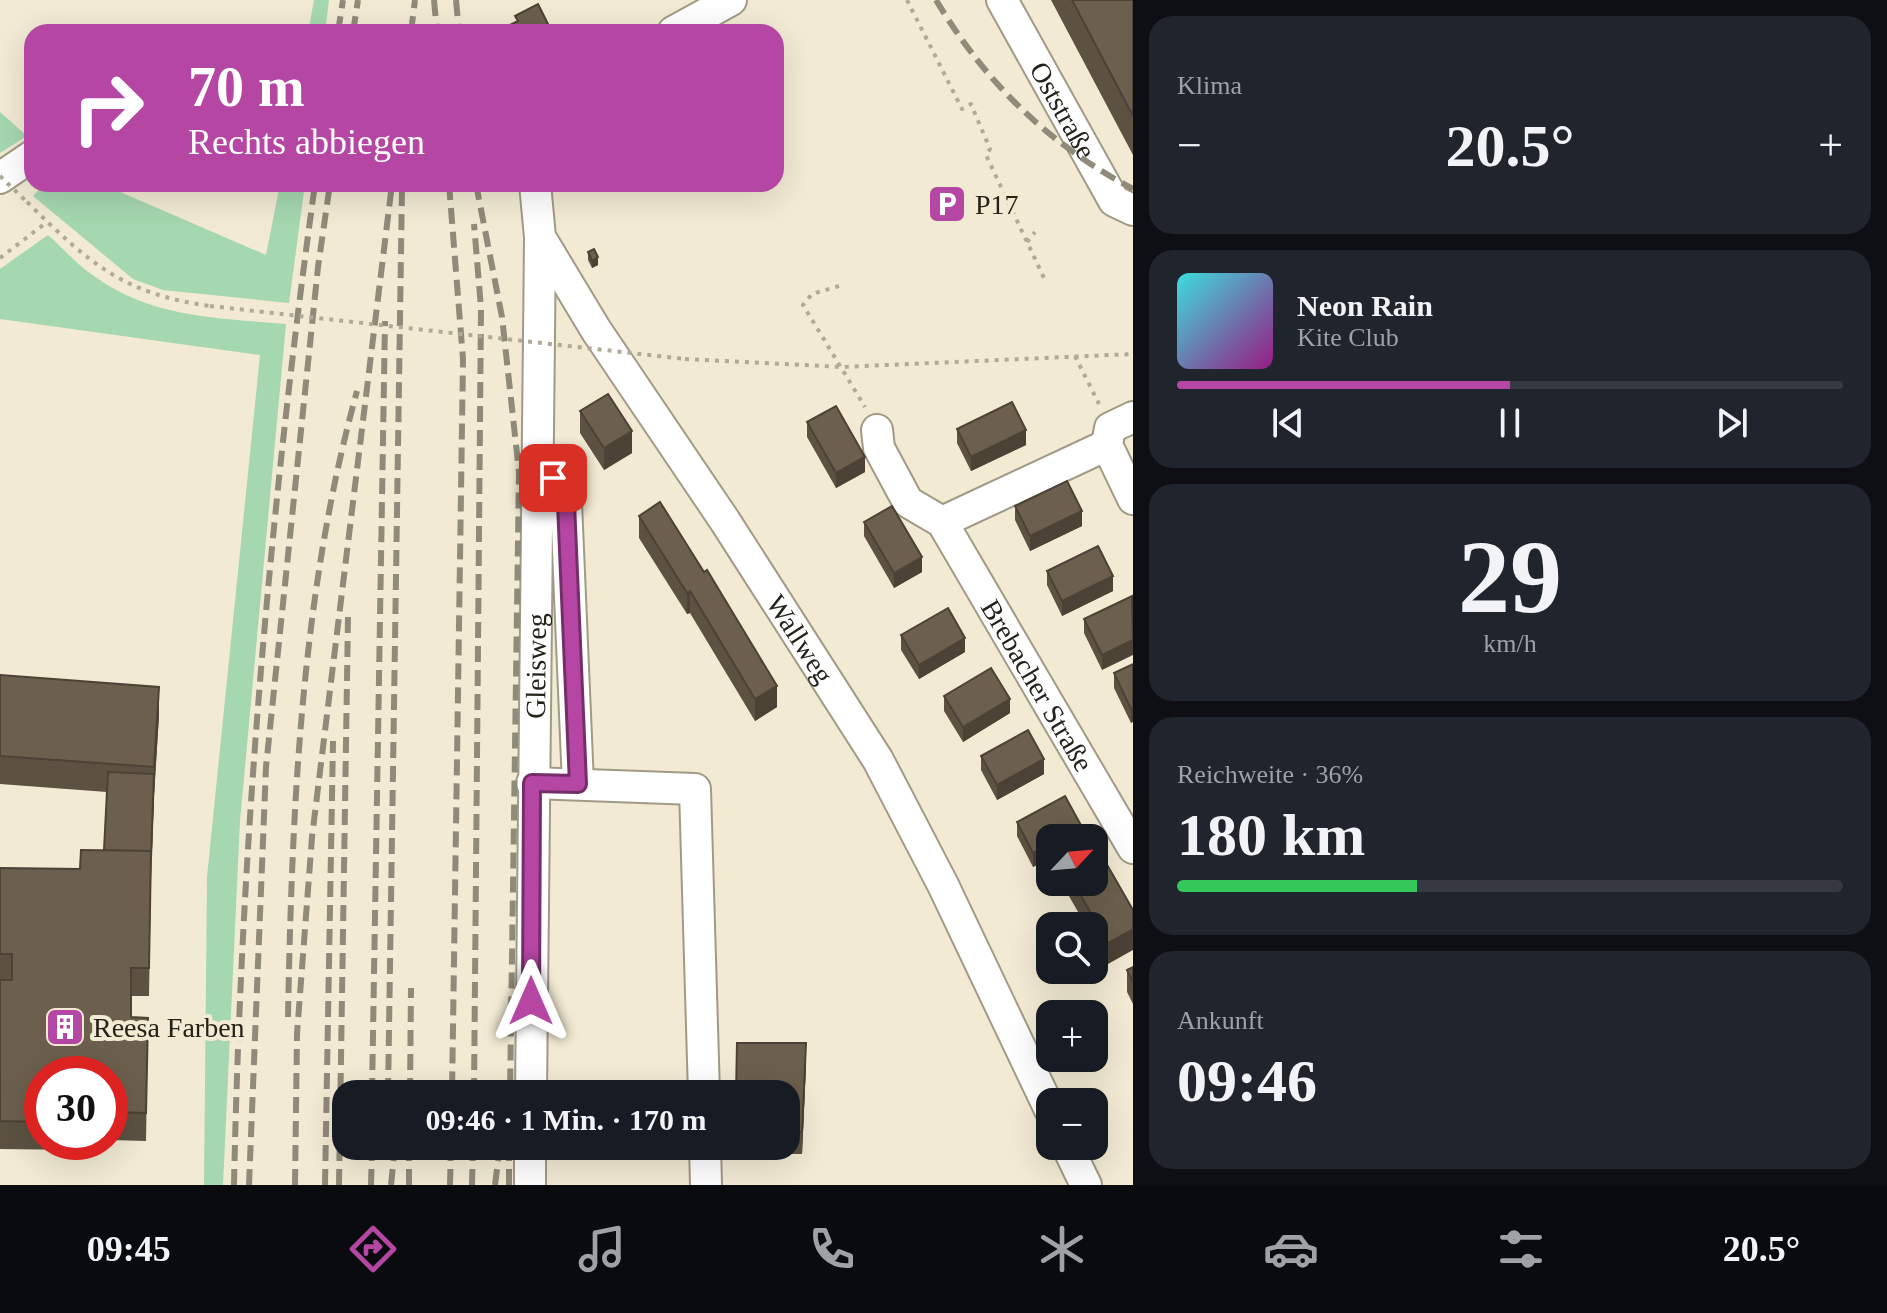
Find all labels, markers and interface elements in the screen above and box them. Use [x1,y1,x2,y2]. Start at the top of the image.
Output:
icon: right [56,56,160,160]
text: 70 m [188,56,305,118]
street label: Oststraße [1024,57,1102,164]
text: Klima [1177,71,1242,100]
text: 20.5° [1446,113,1575,179]
text: − [1177,121,1202,170]
text: + [1818,121,1843,170]
text: Rechts abbiegen [188,122,425,162]
parking icon: P17 [926,183,968,225]
place label: P17 [975,189,1019,220]
text: Neon Rain [1297,289,1433,322]
text: Kite Club [1297,323,1399,352]
icon: previous [1266,401,1310,445]
icon: pause [1488,401,1532,445]
icon: next [1710,401,1754,445]
pin [519,444,587,512]
icon: arrive [531,456,575,500]
text: 29 [1458,519,1562,634]
street label: Wallweg [760,589,840,689]
street label: Brebacher Straße [975,594,1100,777]
street label: Gleisweg [520,613,552,719]
text: km/h [1483,629,1537,658]
text: Reichweite · 36% [1177,760,1363,789]
text: 180 km [1177,802,1365,868]
north arrow [1036,824,1108,896]
map controls [1036,824,1108,1160]
button: search [1036,912,1108,984]
position arrow [489,959,573,1043]
button: + [1036,1000,1108,1072]
building icon: Reesa Farben [44,1006,86,1048]
text: Ankunft [1177,1006,1264,1035]
place label: Reesa Farben [93,1012,245,1043]
text: 09:46 [1177,1048,1317,1114]
speed limit sign: 30 [24,1056,128,1160]
button: − [1036,1088,1108,1160]
text: 09:46 · 1 Min. · 170 m [426,1103,706,1136]
icon: directions [345,1221,401,1277]
icon: music [574,1221,630,1277]
icon: phone [804,1221,860,1277]
icon: climate [1034,1221,1090,1277]
icon: car [1263,1221,1319,1277]
icon: filters [1493,1221,1549,1277]
text: 09:45 [87,1229,171,1269]
text: 20.5° [1723,1229,1800,1269]

